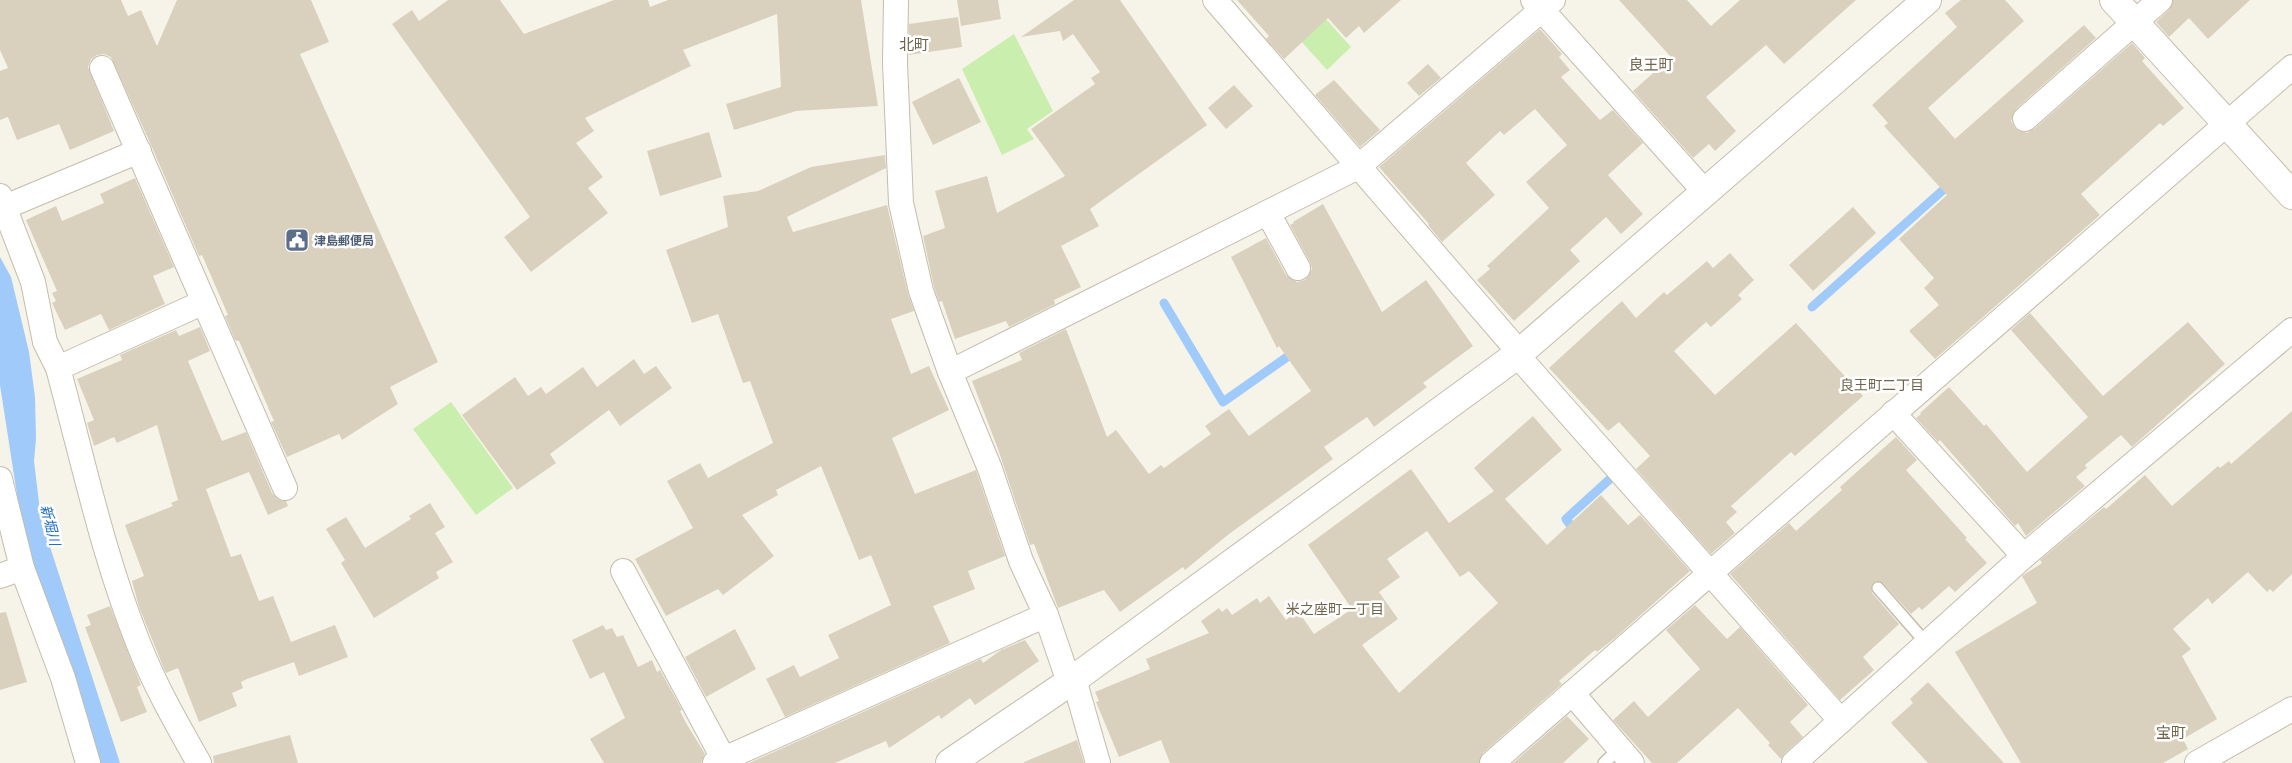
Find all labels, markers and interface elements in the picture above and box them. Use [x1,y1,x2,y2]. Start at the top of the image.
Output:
district label: 北町 [899,35,929,53]
district label: 良王町 [1628,55,1674,73]
public building icon: 津島郵便局 [284,227,310,253]
place label: 津島郵便局 [314,233,374,248]
district label: 良王町二丁目 [1840,376,1924,393]
water label: 新堀川 [38,503,65,549]
district label: 米之座町一丁目 [1286,600,1384,617]
district label: 宝町 [2156,723,2186,741]

